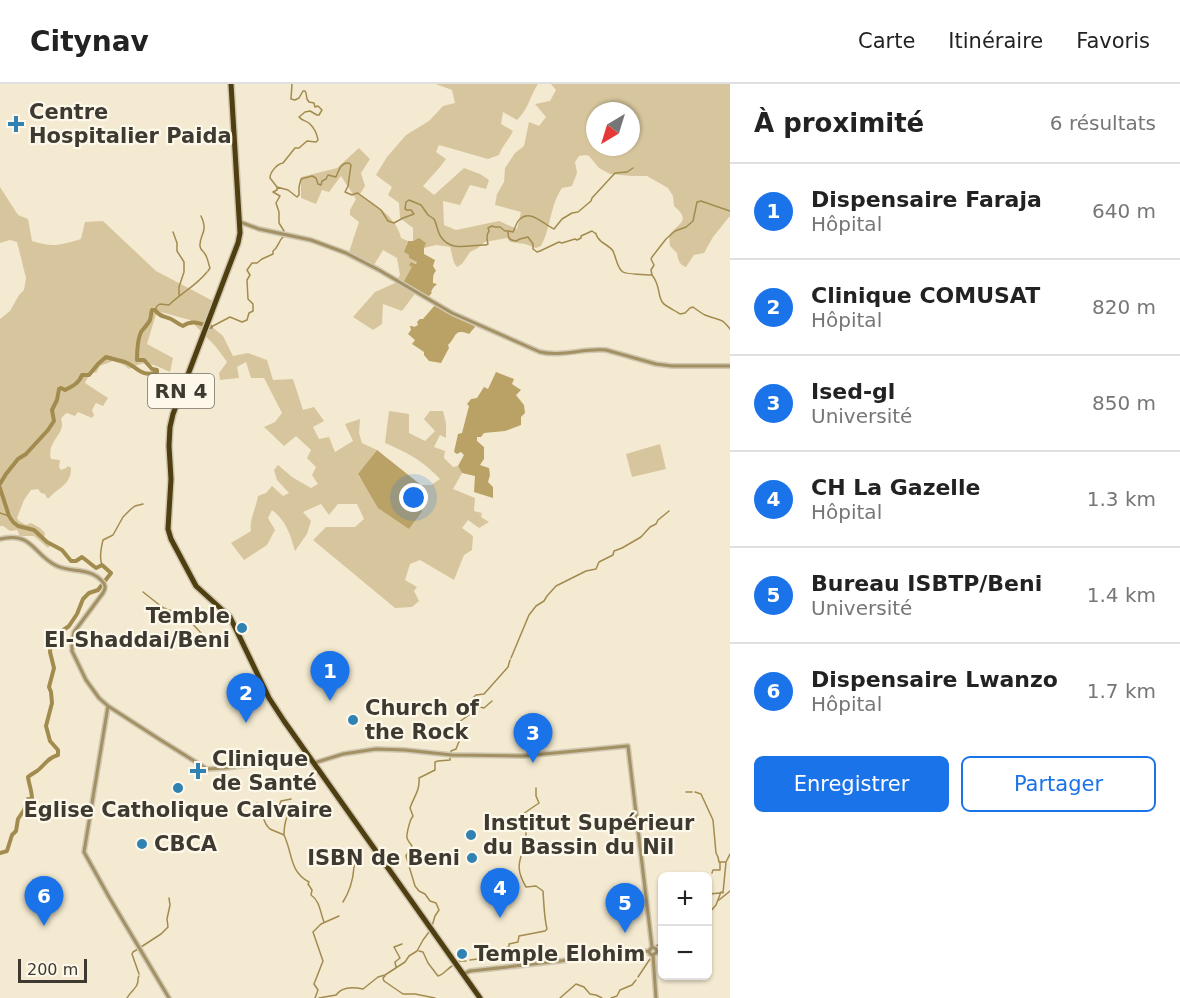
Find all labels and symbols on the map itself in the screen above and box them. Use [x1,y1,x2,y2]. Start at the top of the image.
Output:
place label: Centre Hospitalier Paida [29,100,232,148]
north arrow [586,102,640,156]
marker: Centre Hospitalier Paida [7,115,25,133]
road number: RN 4 [148,374,214,408]
your location [399,483,428,512]
place label: Temble El-Shaddai/Beni [44,604,230,652]
marker: Temble El-Shaddai/Beni [235,621,249,635]
pin: 1 [310,652,350,701]
pin: 2 [226,674,266,723]
place label: Church of the Rock [365,696,480,744]
marker: Church of the Rock [346,713,360,727]
pin: 3 [514,714,552,763]
place label: Clinique de Santé [212,747,317,795]
marker: Clinique de Santé [189,762,207,780]
marker: Eglise Catholique Calvaire [171,781,185,795]
place label: Eglise Catholique Calvaire [23,798,333,822]
place label: Institut Supérieur du Bassin du Nil [483,811,695,859]
marker: Institut Supérieur du Bassin du Nil [464,828,478,842]
place label: CBCA [154,832,218,856]
marker: CBCA [135,837,149,851]
place label: ISBN de Beni [307,846,460,870]
marker: ISBN de Beni [465,851,479,865]
pin: 4 [480,868,520,918]
pin: 6 [24,876,63,926]
pin: 5 [606,884,644,933]
place label: Temple Elohim [474,942,645,966]
marker: Temple Elohim [455,947,469,961]
scale bar [18,956,87,984]

